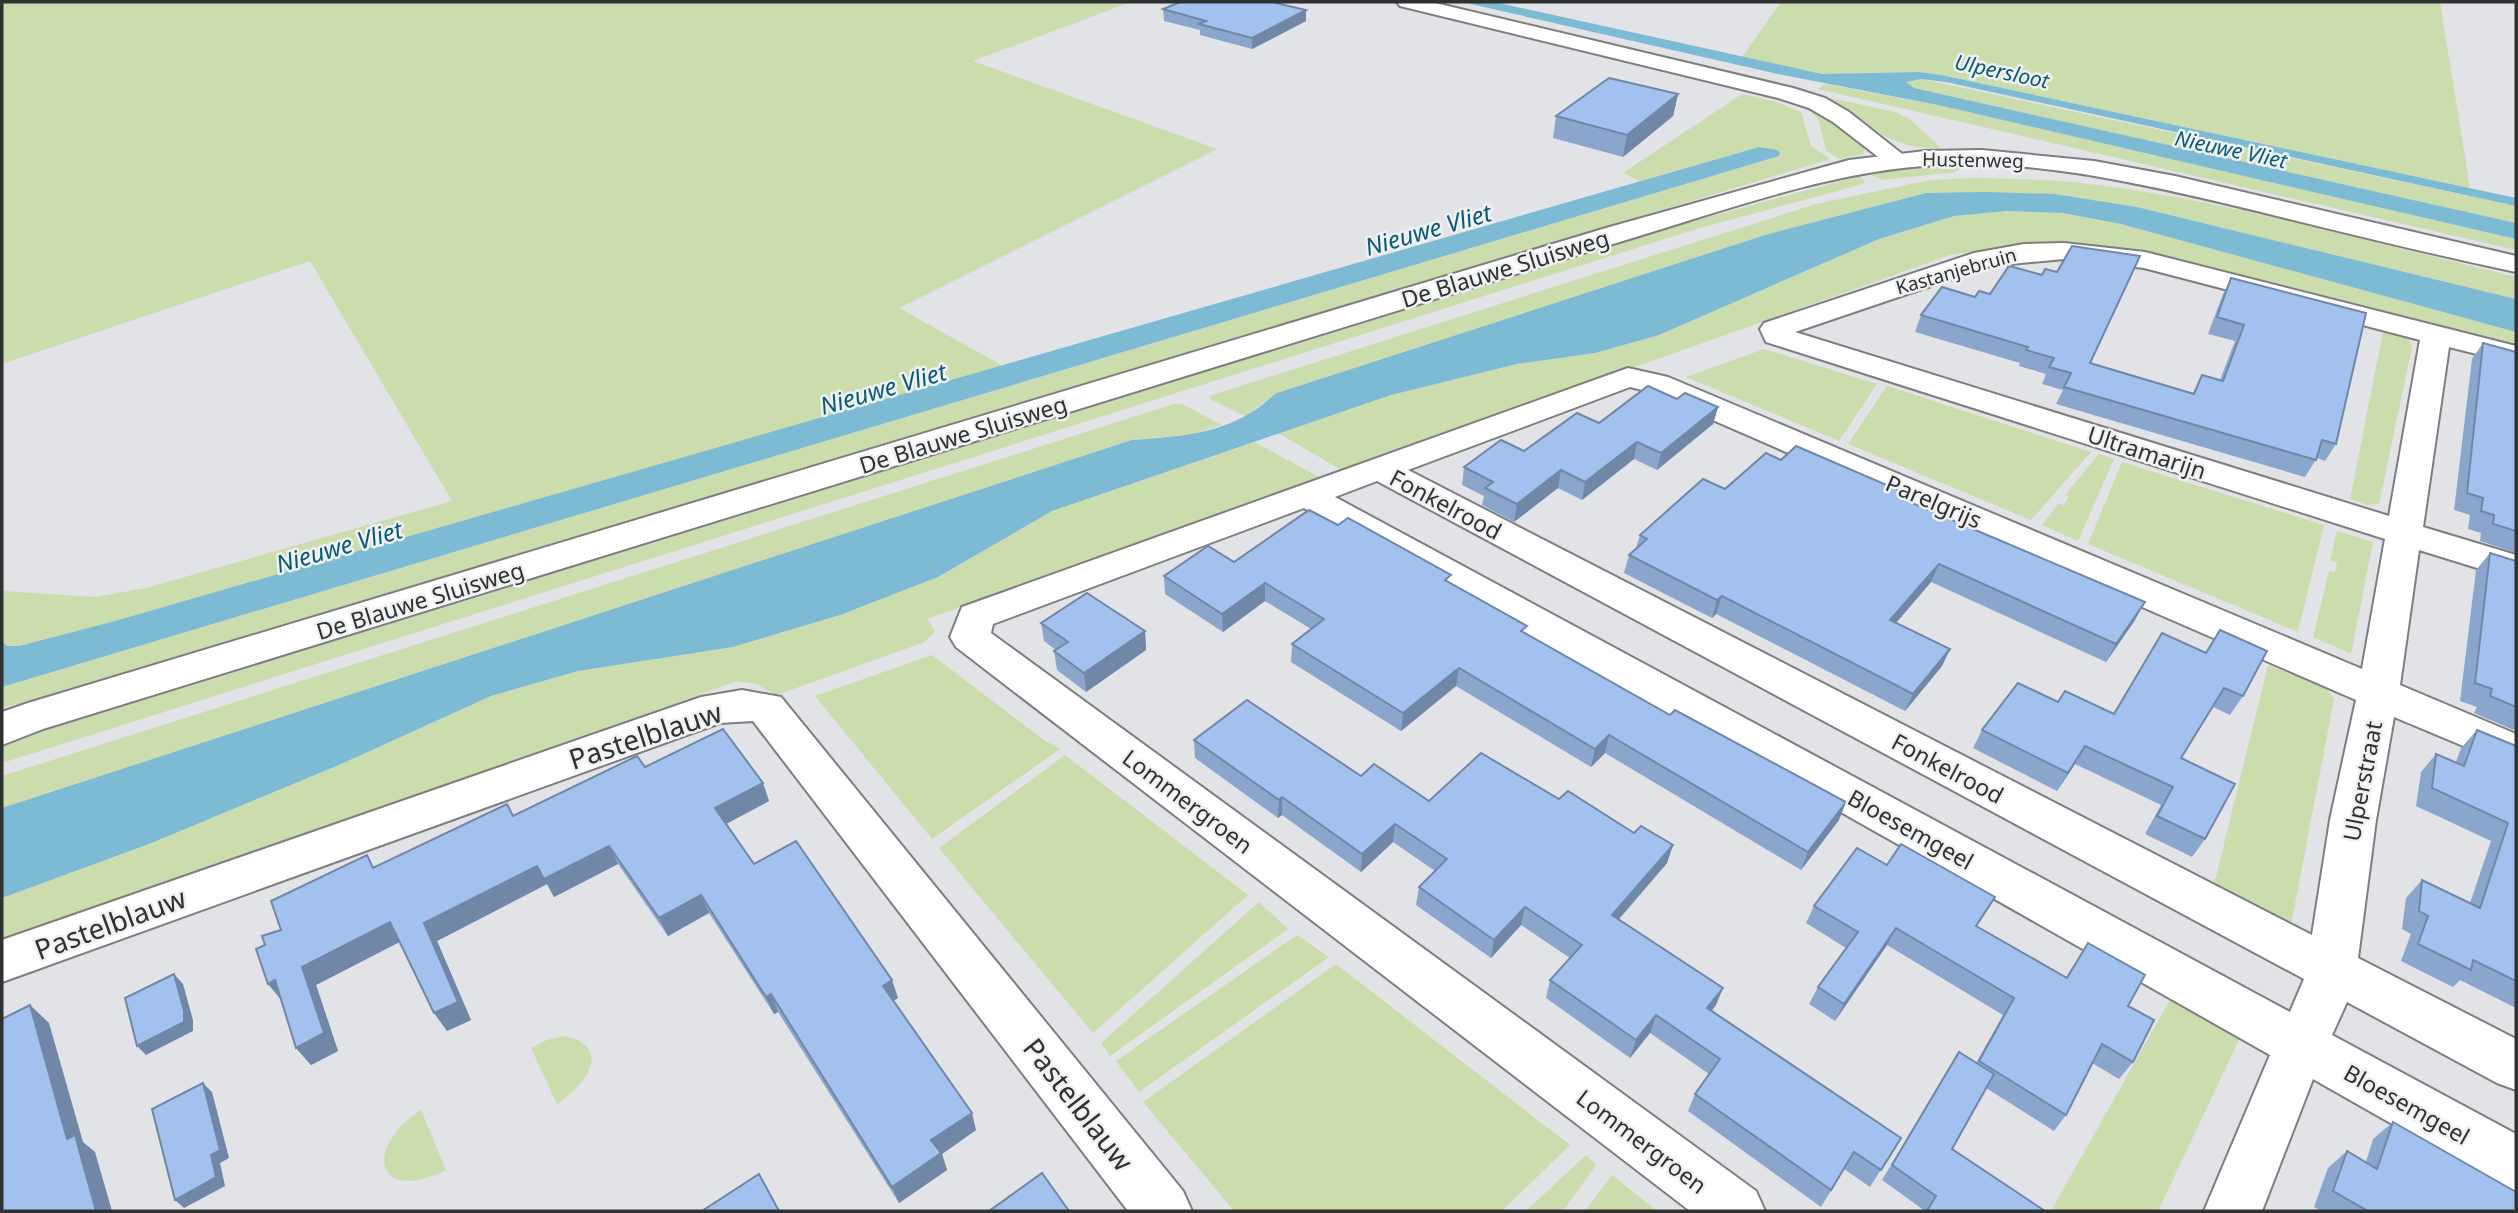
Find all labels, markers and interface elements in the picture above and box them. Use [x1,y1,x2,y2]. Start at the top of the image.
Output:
water label: Ulpersloot [1952,47,2053,95]
water label: Nieuwe Vliet [2172,123,2291,175]
street label: Hustenweg [1922,146,2024,174]
water label: Nieuwe Vliet [1361,195,1496,263]
street label: De Blauwe Sluisweg [1397,221,1613,315]
street label: Kastanjebruin [1893,241,2019,301]
water label: Nieuwe Vliet [816,354,951,422]
street label: De Blauwe Sluisweg [855,387,1071,481]
street label: Ultramarijn [2084,418,2210,486]
street label: Fonkelrood [1385,461,1507,547]
street label: Parelgrijs [1881,466,1987,536]
water label: Nieuwe Vliet [272,512,407,580]
street label: De Blauwe Sluisweg [312,553,528,647]
street label: Pastelblauw [564,692,726,778]
street label: Ulperstraat [2335,718,2389,844]
street label: Fonkelrood [1887,725,2009,811]
street label: Lommergroen [1116,741,1260,861]
street label: Bloesemgeel [1842,781,1980,877]
street label: Pastelblauw [29,878,191,968]
street label: Pastelblauw [1015,1030,1143,1178]
street label: Bloesemgeel [2338,1056,2476,1152]
street label: Lommergroen [1570,1081,1714,1201]

